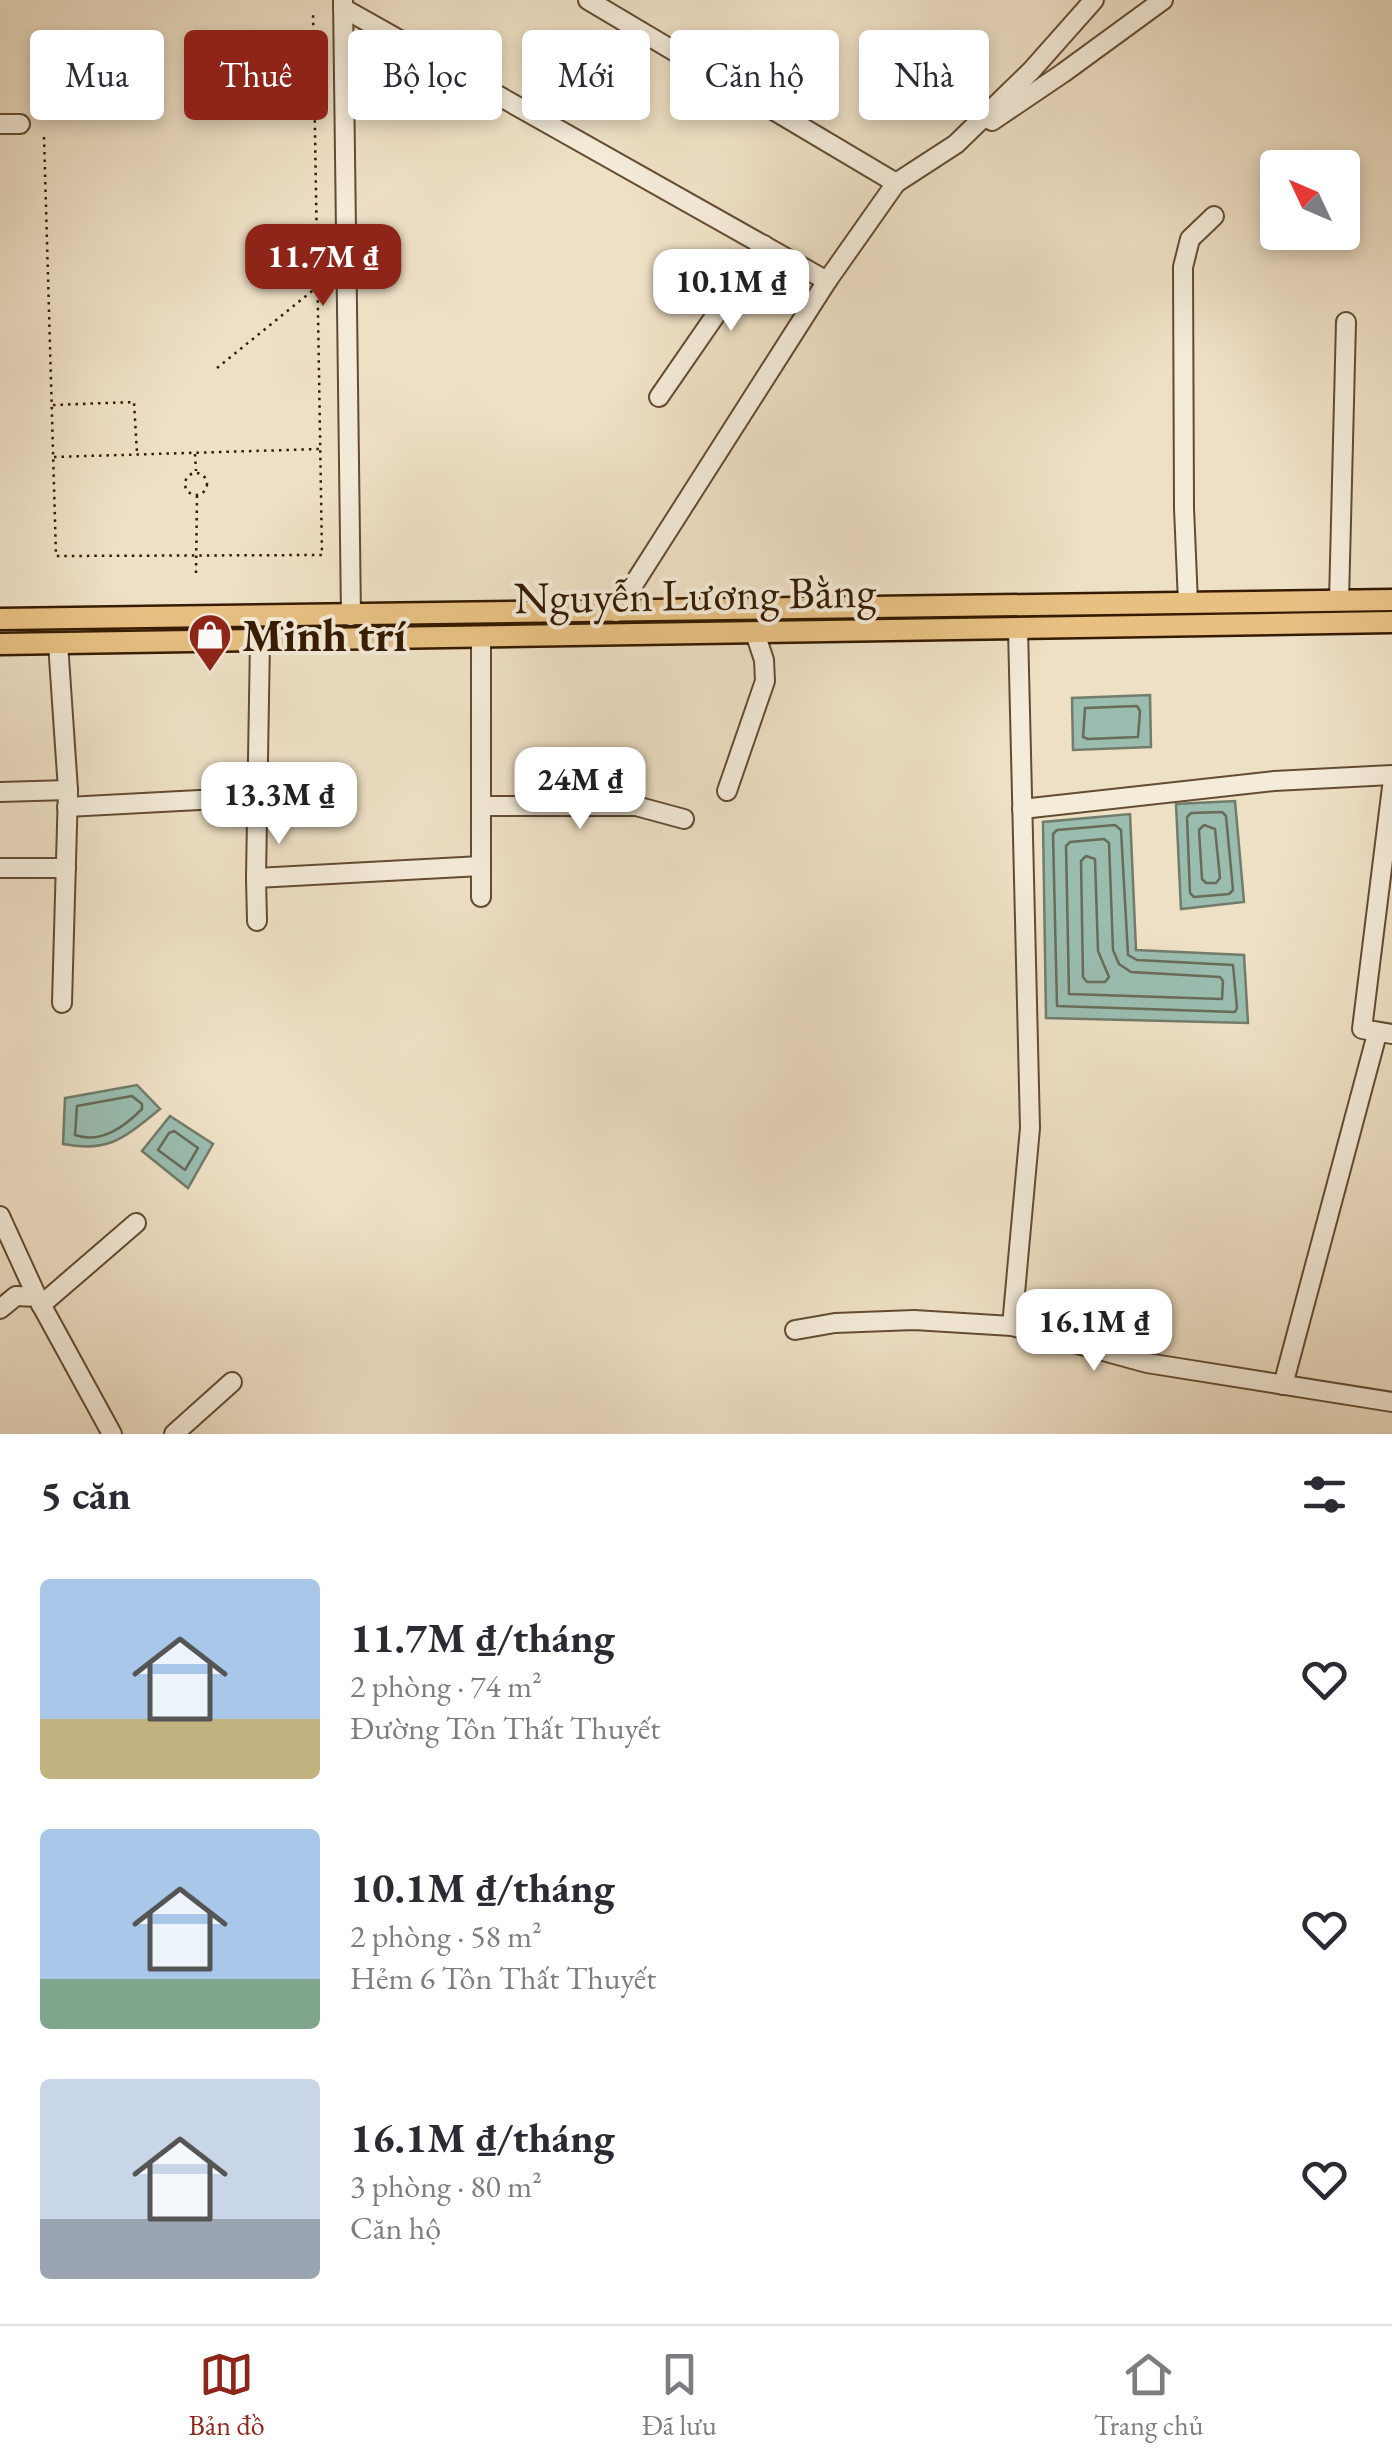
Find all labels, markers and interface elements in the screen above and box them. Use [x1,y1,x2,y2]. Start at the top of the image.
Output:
chip: Mua [30,30,164,120]
chip: Thuê [184,30,328,120]
chip: Bộ lọc [348,30,502,120]
chip: Mới [522,30,650,120]
chip: Căn hộ [670,30,839,120]
chip: Nhà [859,30,989,120]
north arrow [1260,150,1360,250]
map controls [1260,150,1360,250]
pin: 11.7M ₫ [231,224,415,309]
text: 11.7M ₫ [267,235,379,277]
pin: 10.1M ₫ [639,249,823,334]
text: 10.1M ₫ [675,260,787,302]
street label: Nguyễn Lương Bằng [513,562,877,626]
place label: Minh trí [242,606,407,664]
shop icon: Minh trí [187,612,233,673]
pin: 24M ₫ [510,747,650,832]
text: 24M ₫ [537,758,623,800]
pin: 13.3M ₫ [187,762,371,847]
text: 13.3M ₫ [223,773,335,815]
pin: 16.1M ₫ [1002,1289,1186,1374]
text: 16.1M ₫ [1038,1300,1150,1342]
text: 5 căn [40,1467,131,1522]
icon: filters [1297,1467,1352,1522]
text: 11.7M ₫/tháng [350,1610,615,1665]
icon: home [120,1619,240,1739]
icon: heart [1297,1652,1352,1707]
text: 2 phòng · 74 m² [350,1665,542,1707]
text: Đường Tôn Thất Thuyết [350,1707,660,1749]
text: 10.1M ₫/tháng [350,1860,615,1915]
icon: home [120,1869,240,1989]
icon: heart [1297,1902,1352,1957]
text: 2 phòng · 58 m² [350,1915,542,1957]
text: Hẻm 6 Tôn Thất Thuyết [350,1957,656,1999]
text: 16.1M ₫/tháng [350,2110,615,2165]
icon: home [120,2119,240,2239]
icon: heart [1297,2152,1352,2207]
text: 3 phòng · 80 m² [350,2165,542,2207]
text: Căn hộ [350,2207,441,2249]
tab: Bản đồ [189,2347,265,2443]
tab: Đã lưu [642,2347,717,2443]
tab: Trang chủ [1094,2347,1203,2443]

